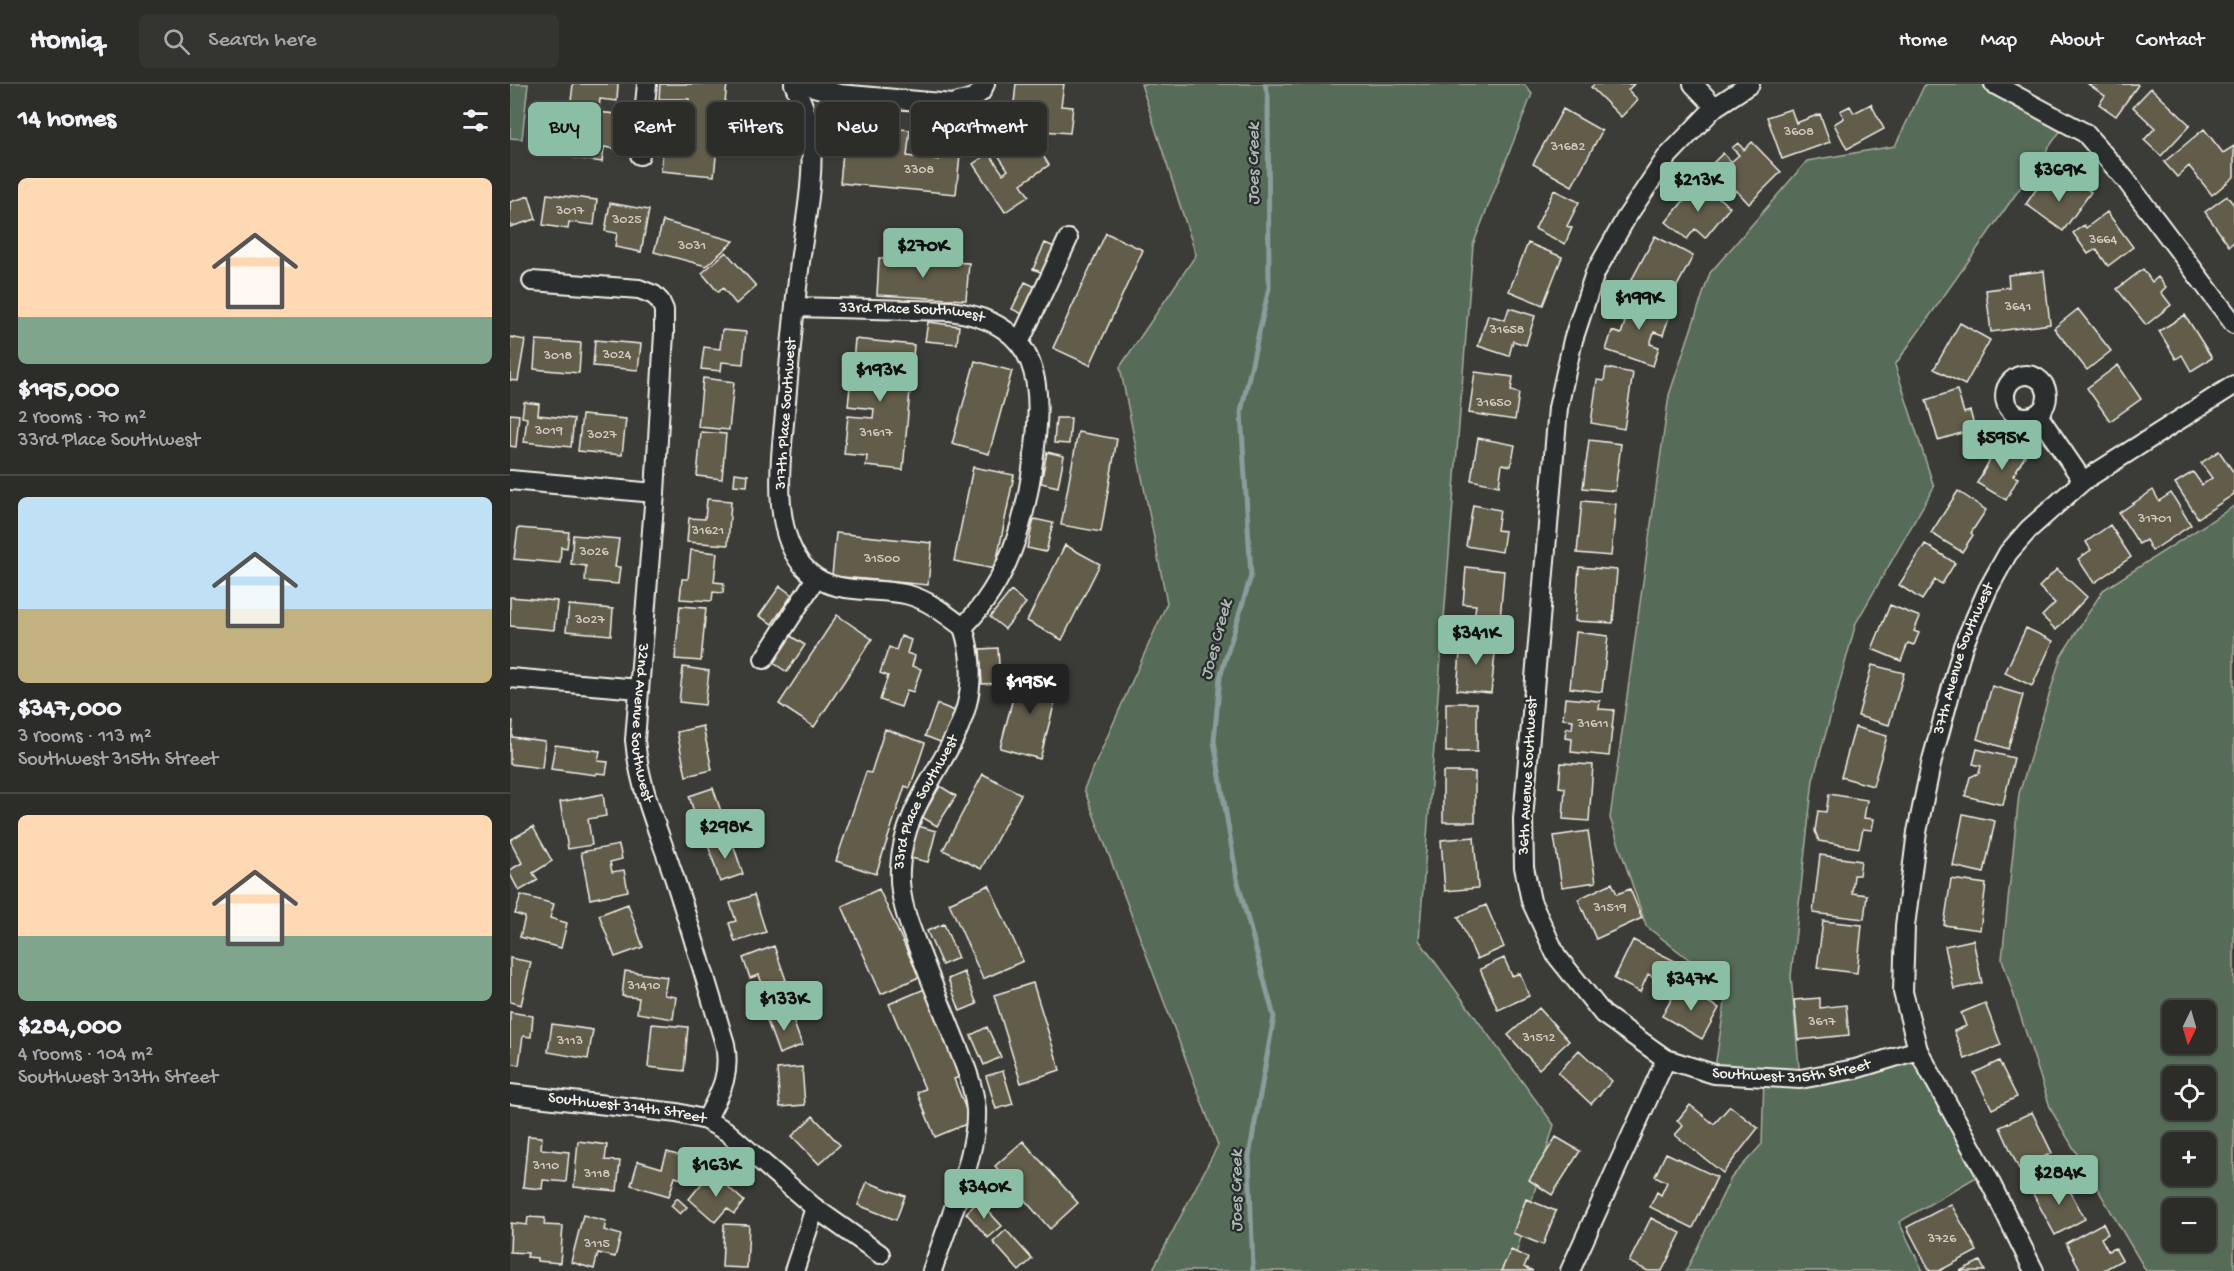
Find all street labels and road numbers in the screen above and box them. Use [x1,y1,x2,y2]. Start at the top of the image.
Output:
street label: 33rd Place Southwest [838,299,988,328]
street label: 317th Place Southwest [772,336,802,492]
street label: 37th Avenue Southwest [1930,579,2000,738]
street label: 32nd Avenue Southwest [625,642,657,806]
street label: 36th Avenue Southwest [1515,695,1543,857]
street label: 33rd Place Southwest [890,731,964,871]
street label: Southwest 315th Street [1712,1055,1875,1089]
street label: Southwest 314th Street [547,1089,709,1130]

